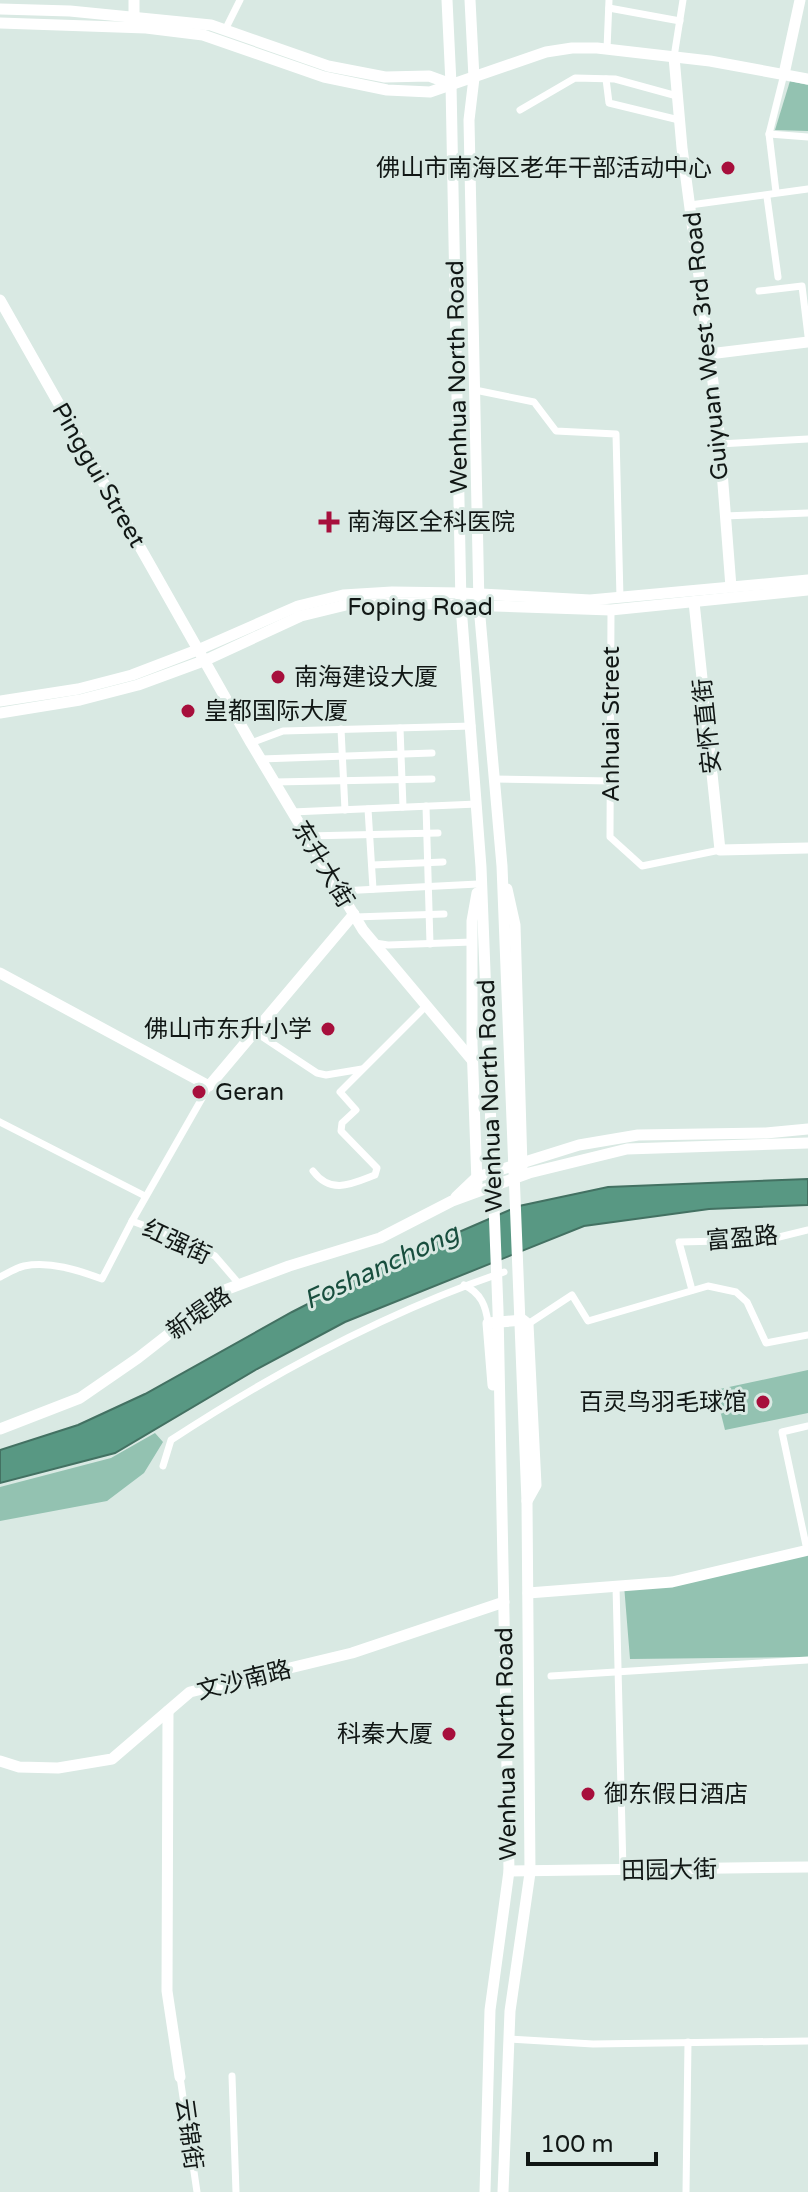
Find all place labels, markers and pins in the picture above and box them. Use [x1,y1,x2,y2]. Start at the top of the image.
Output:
place label: 佛山市南海区老年干部活动中心 [376,154,712,183]
marker: 佛山市南海区老年干部活动中心 [719,159,737,177]
place label: 南海区全科医院 [347,508,515,537]
marker: 南海区全科医院 [318,511,340,533]
place label: 南海建设大厦 [294,663,438,692]
marker: 南海建设大厦 [269,668,287,686]
place label: 皇都国际大厦 [204,697,348,726]
marker: 皇都国际大厦 [179,702,197,720]
place label: 佛山市东升小学 [144,1015,312,1044]
marker: 佛山市东升小学 [319,1020,337,1038]
place label: Geran [215,1078,284,1107]
marker: Geran [190,1083,208,1101]
place label: 百灵鸟羽毛球馆 [579,1388,747,1417]
marker: 百灵鸟羽毛球馆 [754,1393,772,1411]
place label: 科秦大厦 [337,1720,433,1749]
marker: 科秦大厦 [440,1725,458,1743]
place label: 御东假日酒店 [604,1780,748,1809]
marker: 御东假日酒店 [579,1785,597,1803]

